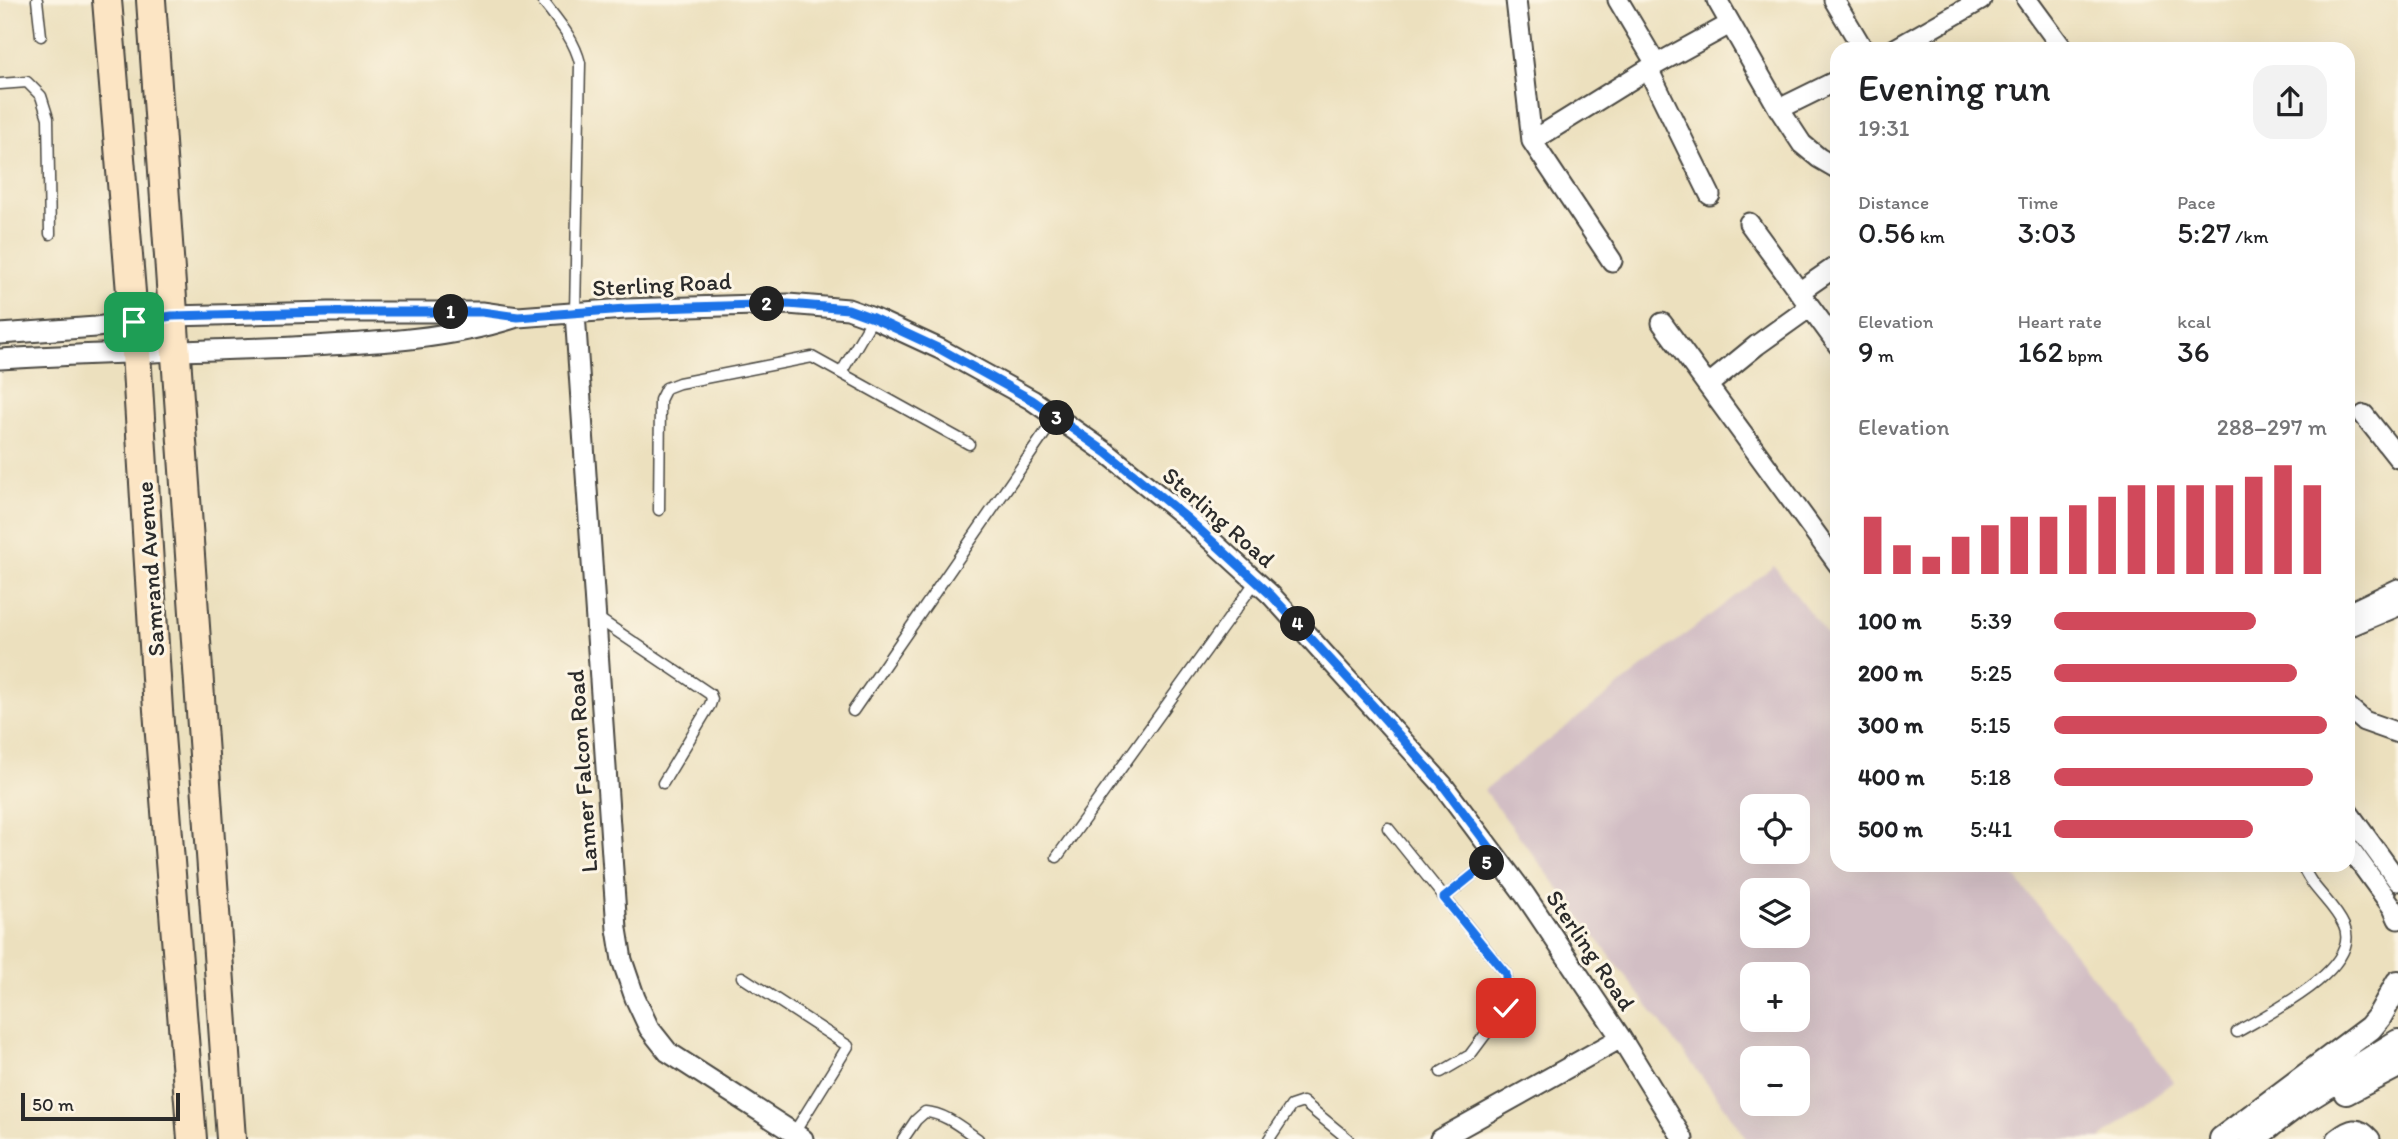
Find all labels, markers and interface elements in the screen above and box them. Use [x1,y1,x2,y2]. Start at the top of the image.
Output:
text: Evening run [1858,65,2051,111]
button: share [2253,65,2327,139]
text: 19:31 [1858,114,1910,142]
text: Distance [1858,191,1929,214]
text: Time [2018,191,2058,214]
text: Pace [2177,191,2215,214]
text: 0.56 [1858,214,1915,251]
text: 3:03 [2018,214,2076,251]
text: 5:27 [2177,214,2231,251]
text: km [1915,225,1945,248]
text: /km [2231,225,2269,248]
street label: Sterling Road [592,266,732,302]
pin: 2 [750,286,784,322]
pin [104,292,164,352]
text: 2 [762,292,772,315]
pin: 1 [434,294,468,330]
text: 1 [446,300,455,323]
icon: arrive [115,303,153,341]
text: Elevation [1858,310,1934,333]
text: Heart rate [2018,310,2102,333]
text: kcal [2177,310,2211,333]
text: 9 [1858,333,1874,370]
text: 162 [2018,333,2063,370]
text: 36 [2177,333,2210,370]
text: m [1874,344,1894,367]
text: bpm [2063,344,2103,367]
pin: 3 [1040,400,1074,436]
text: 3 [1051,406,1062,429]
text: Elevation [1858,413,1949,441]
text: 288–297 m [2217,413,2327,441]
street label: Sterling Road [1157,460,1281,574]
street label: Samrand Avenue [129,480,171,658]
pin: 4 [1280,606,1316,642]
text: 100 m [1858,607,1922,635]
text: 5:39 [1970,607,2012,635]
text: 4 [1292,612,1303,635]
text: 200 m [1858,659,1923,687]
text: 5:25 [1970,659,2012,687]
street label: Lanner Falcon Road [560,668,604,874]
text: 300 m [1858,711,1923,739]
text: 5:15 [1970,711,2010,739]
text: 400 m [1858,763,1925,791]
text: 5:18 [1970,763,2011,791]
map controls [1740,794,1810,1116]
button: locate [1740,794,1810,864]
text: 500 m [1858,815,1923,843]
text: 5:41 [1970,815,2012,843]
pin: 5 [1470,846,1504,880]
text: 5 [1482,851,1491,874]
button: layers [1740,878,1810,948]
street label: Sterling Road [1540,884,1642,1016]
button: + [1740,962,1810,1032]
pin [1476,978,1536,1038]
icon: check [1487,989,1525,1027]
button: − [1740,1046,1810,1116]
scale bar [21,1090,180,1122]
text: 50 m [32,1093,74,1116]

